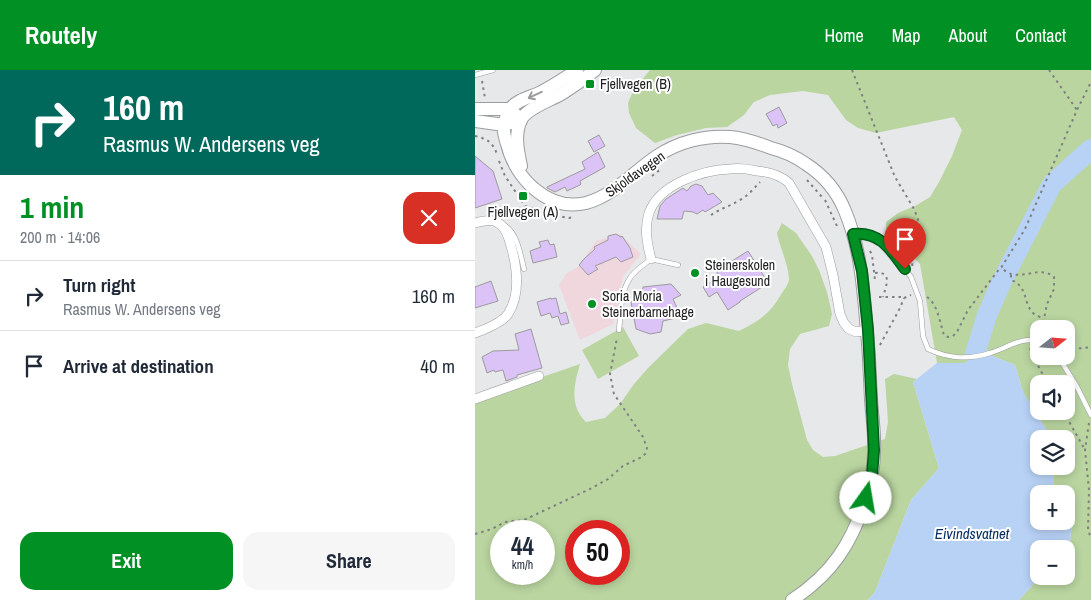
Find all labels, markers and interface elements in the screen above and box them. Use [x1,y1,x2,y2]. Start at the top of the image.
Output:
text: Routely [25,19,97,51]
text: Home [824,23,864,48]
text: Map [892,23,921,48]
text: About [949,23,987,48]
text: Contact [1015,23,1066,48]
place label: Fjellvegen (B) [600,75,671,93]
marker: Fjellvegen (B) [584,78,596,90]
text: 160 m [103,84,184,131]
icon: right [20,90,85,155]
one-way arrow [528,90,543,100]
text: Rasmus W. Andersens veg [103,129,320,159]
street label: Skjoldavegen [602,147,668,201]
text: 1 min [20,187,84,227]
marker: Fjellvegen (A) [517,190,529,202]
button: close [403,192,455,244]
place label: Fjellvegen (A) [488,203,559,221]
pin [884,218,926,269]
icon: arrive [891,225,919,253]
text: 200 m · 14:06 [20,226,100,248]
place label: Steinerskolen i Haugesund [705,256,775,290]
marker: Steinerskolen i Haugesund [689,267,701,279]
text: Turn right [63,272,135,298]
icon: right [20,282,48,310]
text: 160 m [412,283,455,309]
place label: Soria Moria Steinerbarnehage [602,287,694,321]
text: Rasmus W. Andersens veg [63,298,221,320]
marker: Soria Moria Steinerbarnehage [586,298,598,310]
north arrow [1030,320,1075,365]
map controls [1030,320,1075,585]
icon: arrive [20,352,48,380]
text: Arrive at destination [63,353,214,379]
text: 40 m [420,353,455,379]
button: sound [1030,375,1075,420]
button: layers [1030,430,1075,475]
position arrow [839,471,891,523]
button: + [1030,485,1075,530]
speed limit sign: 50 [565,520,630,585]
water label: Eivindsvatnet [935,523,1010,544]
text: 44 [511,529,534,563]
button: Exit [20,532,233,590]
button: Share [243,532,455,590]
button: − [1030,540,1075,585]
text: km/h [512,557,533,573]

